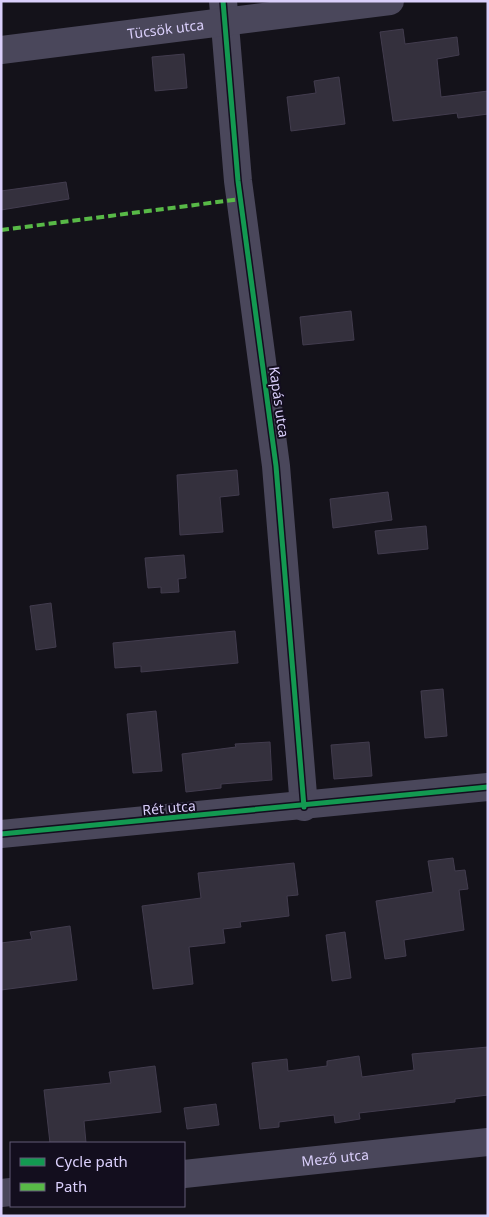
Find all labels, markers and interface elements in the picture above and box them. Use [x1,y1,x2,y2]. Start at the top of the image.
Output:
street label: Tücsök utca [126,15,205,43]
street label: Kapás utca [265,365,294,439]
street label: Rét utca [141,796,196,819]
legend [10,1142,185,1207]
street label: Mező utca [301,1145,370,1171]
text: Cycle path [55,1151,128,1171]
text: Path [55,1176,87,1196]

